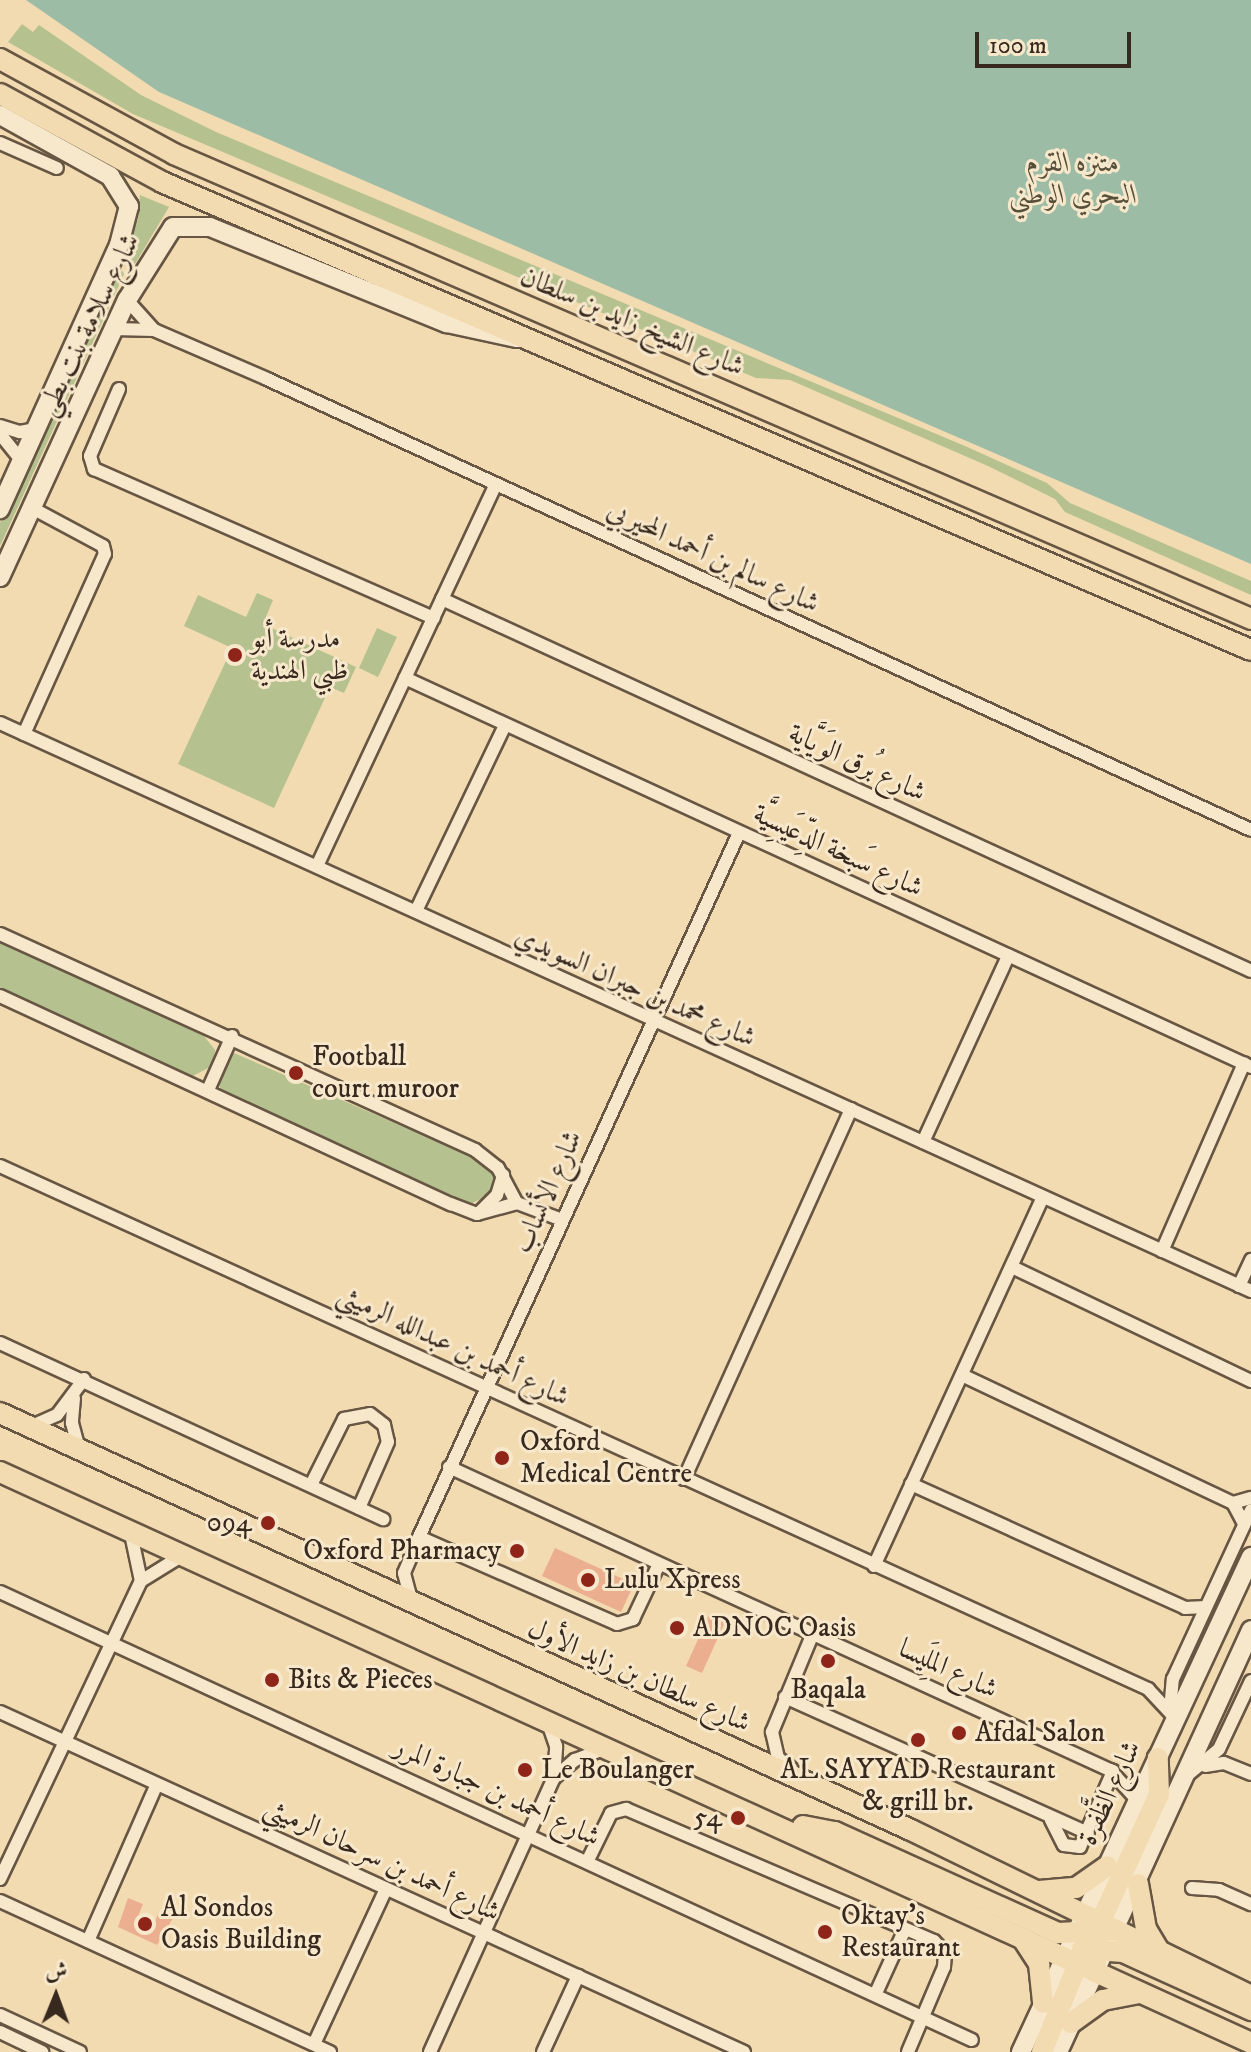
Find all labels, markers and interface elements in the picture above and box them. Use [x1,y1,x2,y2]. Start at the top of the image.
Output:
scale bar [979,16,1135,66]
text: 100 m [989,31,1047,61]
park label: متنزه القرم البحري الوطني [1009,146,1137,212]
street label: شارع سلامة بنت بطي [30,228,148,422]
street label: شارع الشيخ زايد بن سلطان [515,260,749,384]
street label: شارع سالم بن أحمد المحيربي [601,493,825,621]
place label: مدرسة أبو ظبي الهندية [251,622,348,688]
marker: مدرسة أبو ظبي الهندية [226,646,244,664]
street label: شارع بُرق الوَيَّاية [783,717,931,809]
street label: شارع سَبخة الدِّعَيسِيَّة [748,797,928,905]
street label: شارع محمد بن جبران السويدي [509,919,761,1055]
place label: Football court muroor [312,1040,459,1106]
marker: Football court muroor [287,1064,305,1082]
street label: شارع الأنساب [506,1125,590,1259]
street label: شارع أحمد بن عبدالله الرميثي [332,1277,574,1415]
place label: Oxford Medical Centre [520,1425,692,1491]
marker: Oxford Medical Centre [491,1447,513,1469]
place label: 094 [207,1506,252,1540]
marker: 094 [259,1514,277,1532]
place label: Oxford Pharmacy [303,1534,501,1568]
marker: Oxford Pharmacy [508,1542,526,1560]
place label: Lulu Xpress [604,1563,740,1597]
marker: Lulu Xpress [579,1571,597,1589]
place label: ADNOC Oasis [693,1611,856,1645]
street label: شارع سلطان بن زايد الأول [522,1612,756,1740]
marker: ADNOC Oasis [668,1619,686,1637]
street label: شارع المِلَيسا [893,1632,1003,1706]
marker: Baqala [819,1652,837,1670]
place label: Bits & Pieces [288,1663,433,1697]
marker: Bits & Pieces [263,1671,281,1689]
place label: Baqala [790,1673,866,1707]
place label: Afdal Salon [975,1716,1105,1750]
marker: Afdal Salon [950,1724,968,1742]
street label: شارع أحمد بن جبارة المرر [389,1730,605,1854]
marker: AL SAYYAD Restaurant & grill br. [909,1731,927,1749]
street label: شارع الظَّفرة [1071,1735,1149,1851]
place label: Le Boulanger [541,1753,694,1787]
place label: AL SAYYAD Restaurant & grill br. [780,1753,1056,1819]
marker: Le Boulanger [516,1761,534,1779]
street label: شارع أحمد بن سرحان الرميثي [259,1791,505,1929]
place label: 54 [693,1801,722,1835]
marker: 54 [729,1809,747,1827]
place label: Al Sondos Oasis Building [161,1891,321,1957]
place label: Oktay's Restaurant [841,1899,961,1965]
marker: Al Sondos Oasis Building [136,1915,154,1933]
marker: Oktay's Restaurant [816,1923,834,1941]
north arrow [16,1956,96,2036]
text: ش [45,1958,68,1985]

